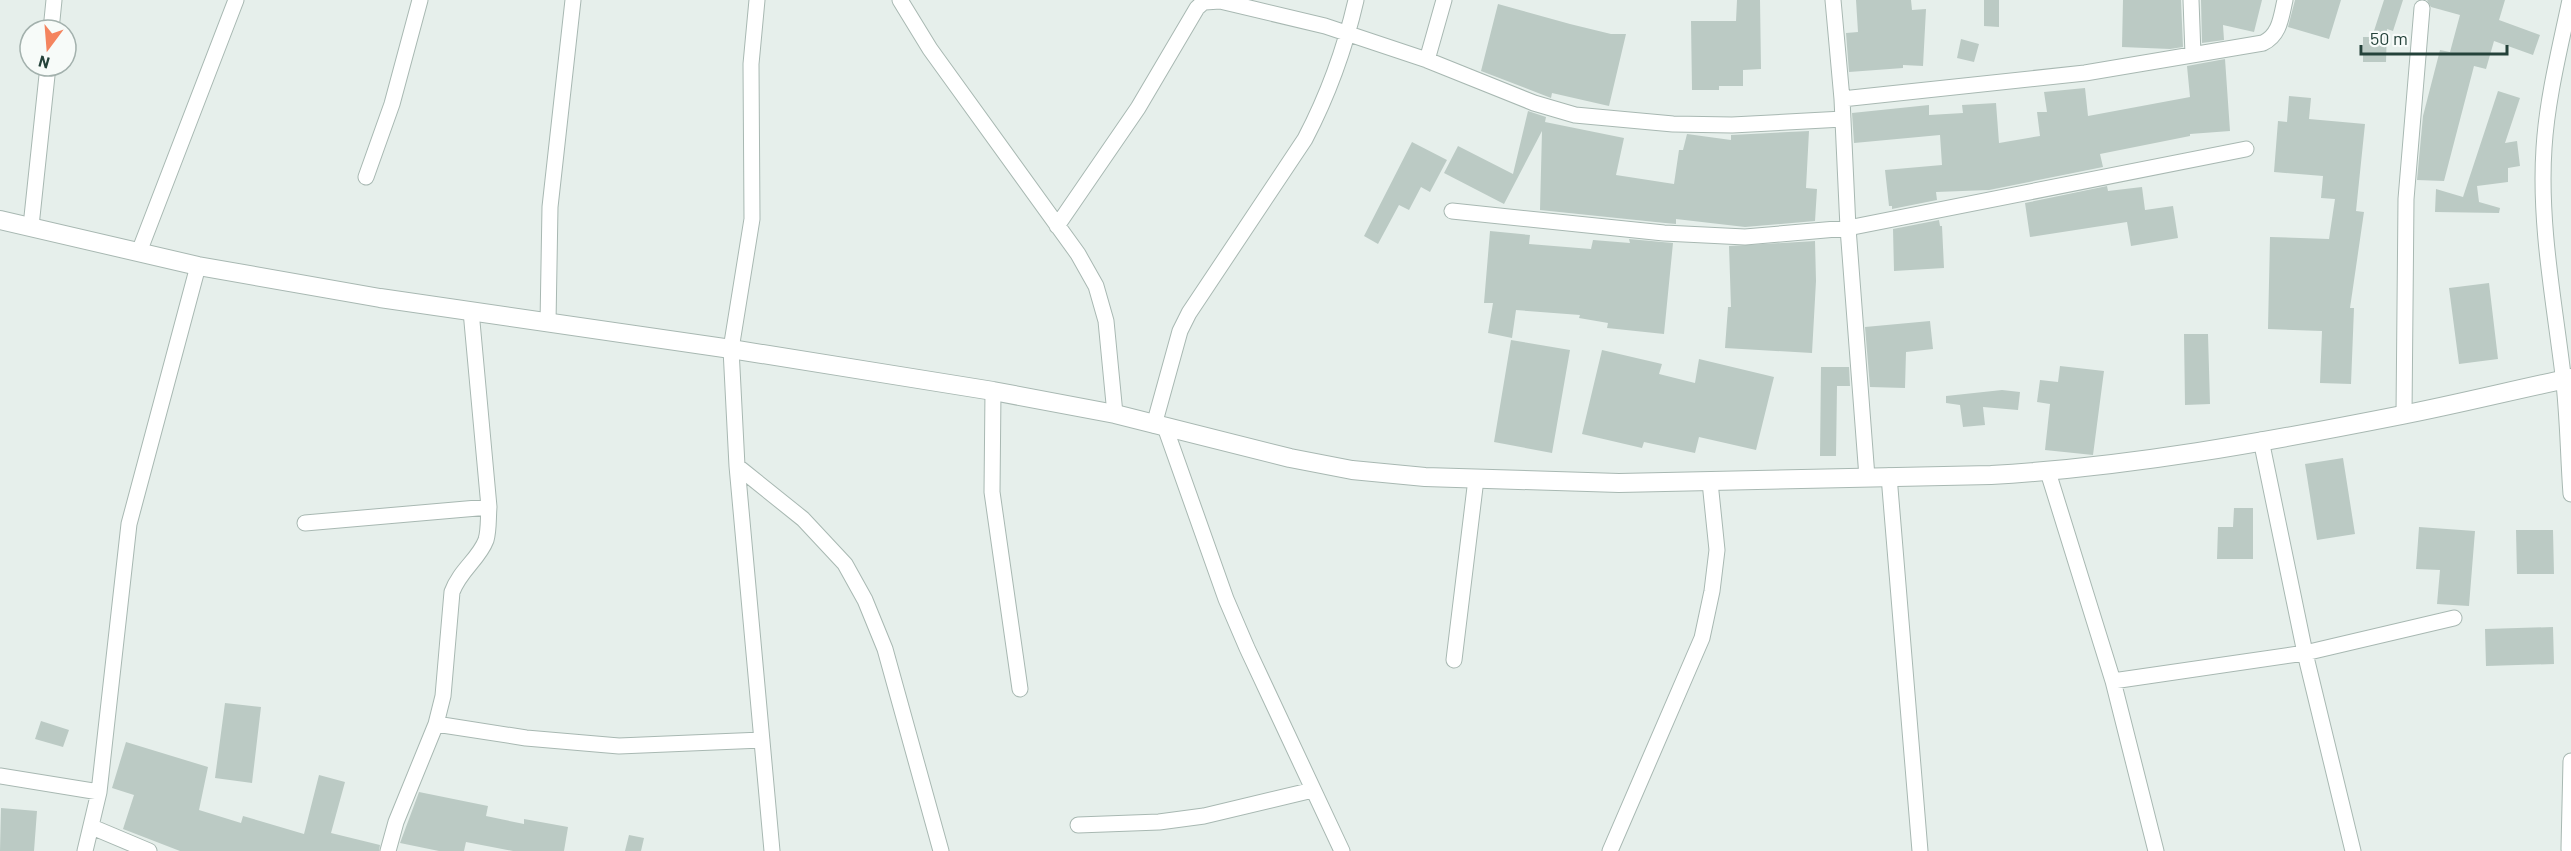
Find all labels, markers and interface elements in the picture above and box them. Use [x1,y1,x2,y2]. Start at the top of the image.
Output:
north arrow [18,18,78,78]
scale bar [2361,18,2506,56]
text: 50 m [2370,27,2408,49]
text: N [36,52,51,73]

